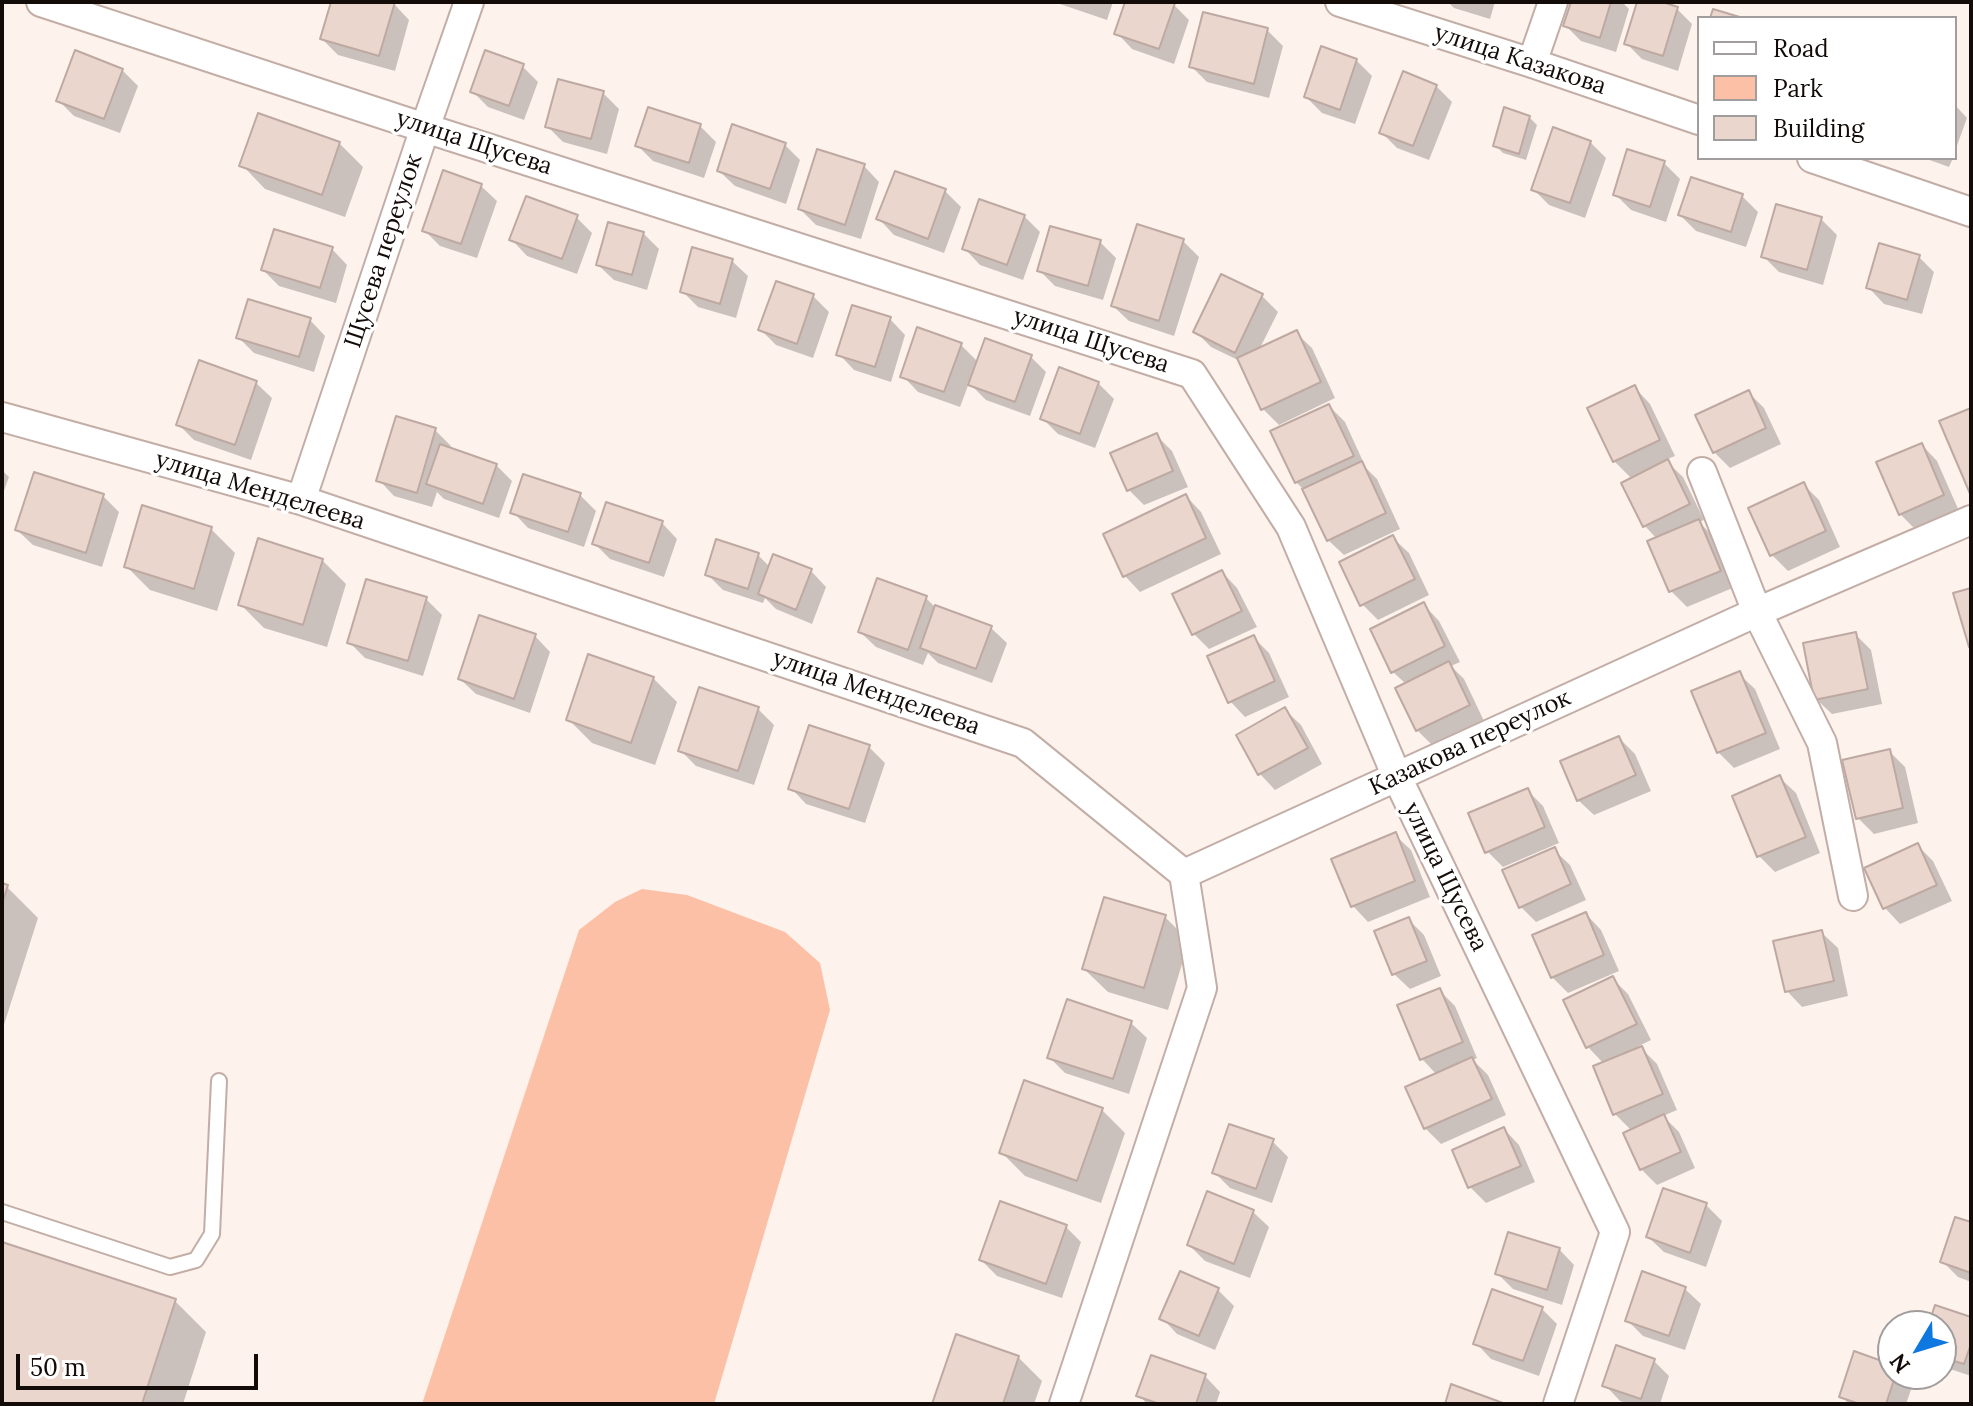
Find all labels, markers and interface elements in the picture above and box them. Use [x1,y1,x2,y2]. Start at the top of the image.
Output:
legend [1697,16,1957,160]
street label: улица Казакова [1430,19,1610,101]
text: Road [1773,33,1829,64]
text: Park [1773,73,1823,104]
street label: улица Щусева [392,104,556,182]
text: Building [1773,113,1864,144]
street label: Щусева переулок [339,150,429,352]
street label: улица Щусева [1009,302,1173,380]
street label: улица Менделеева [152,445,368,537]
street label: улица Менделеева [768,644,984,742]
street label: Казакова переулок [1365,684,1575,802]
street label: улица Щусева [1396,798,1494,956]
north arrow [1877,1310,1957,1390]
scale bar [20,1338,262,1388]
text: N [1883,1348,1916,1379]
text: 50 m [30,1352,86,1383]

